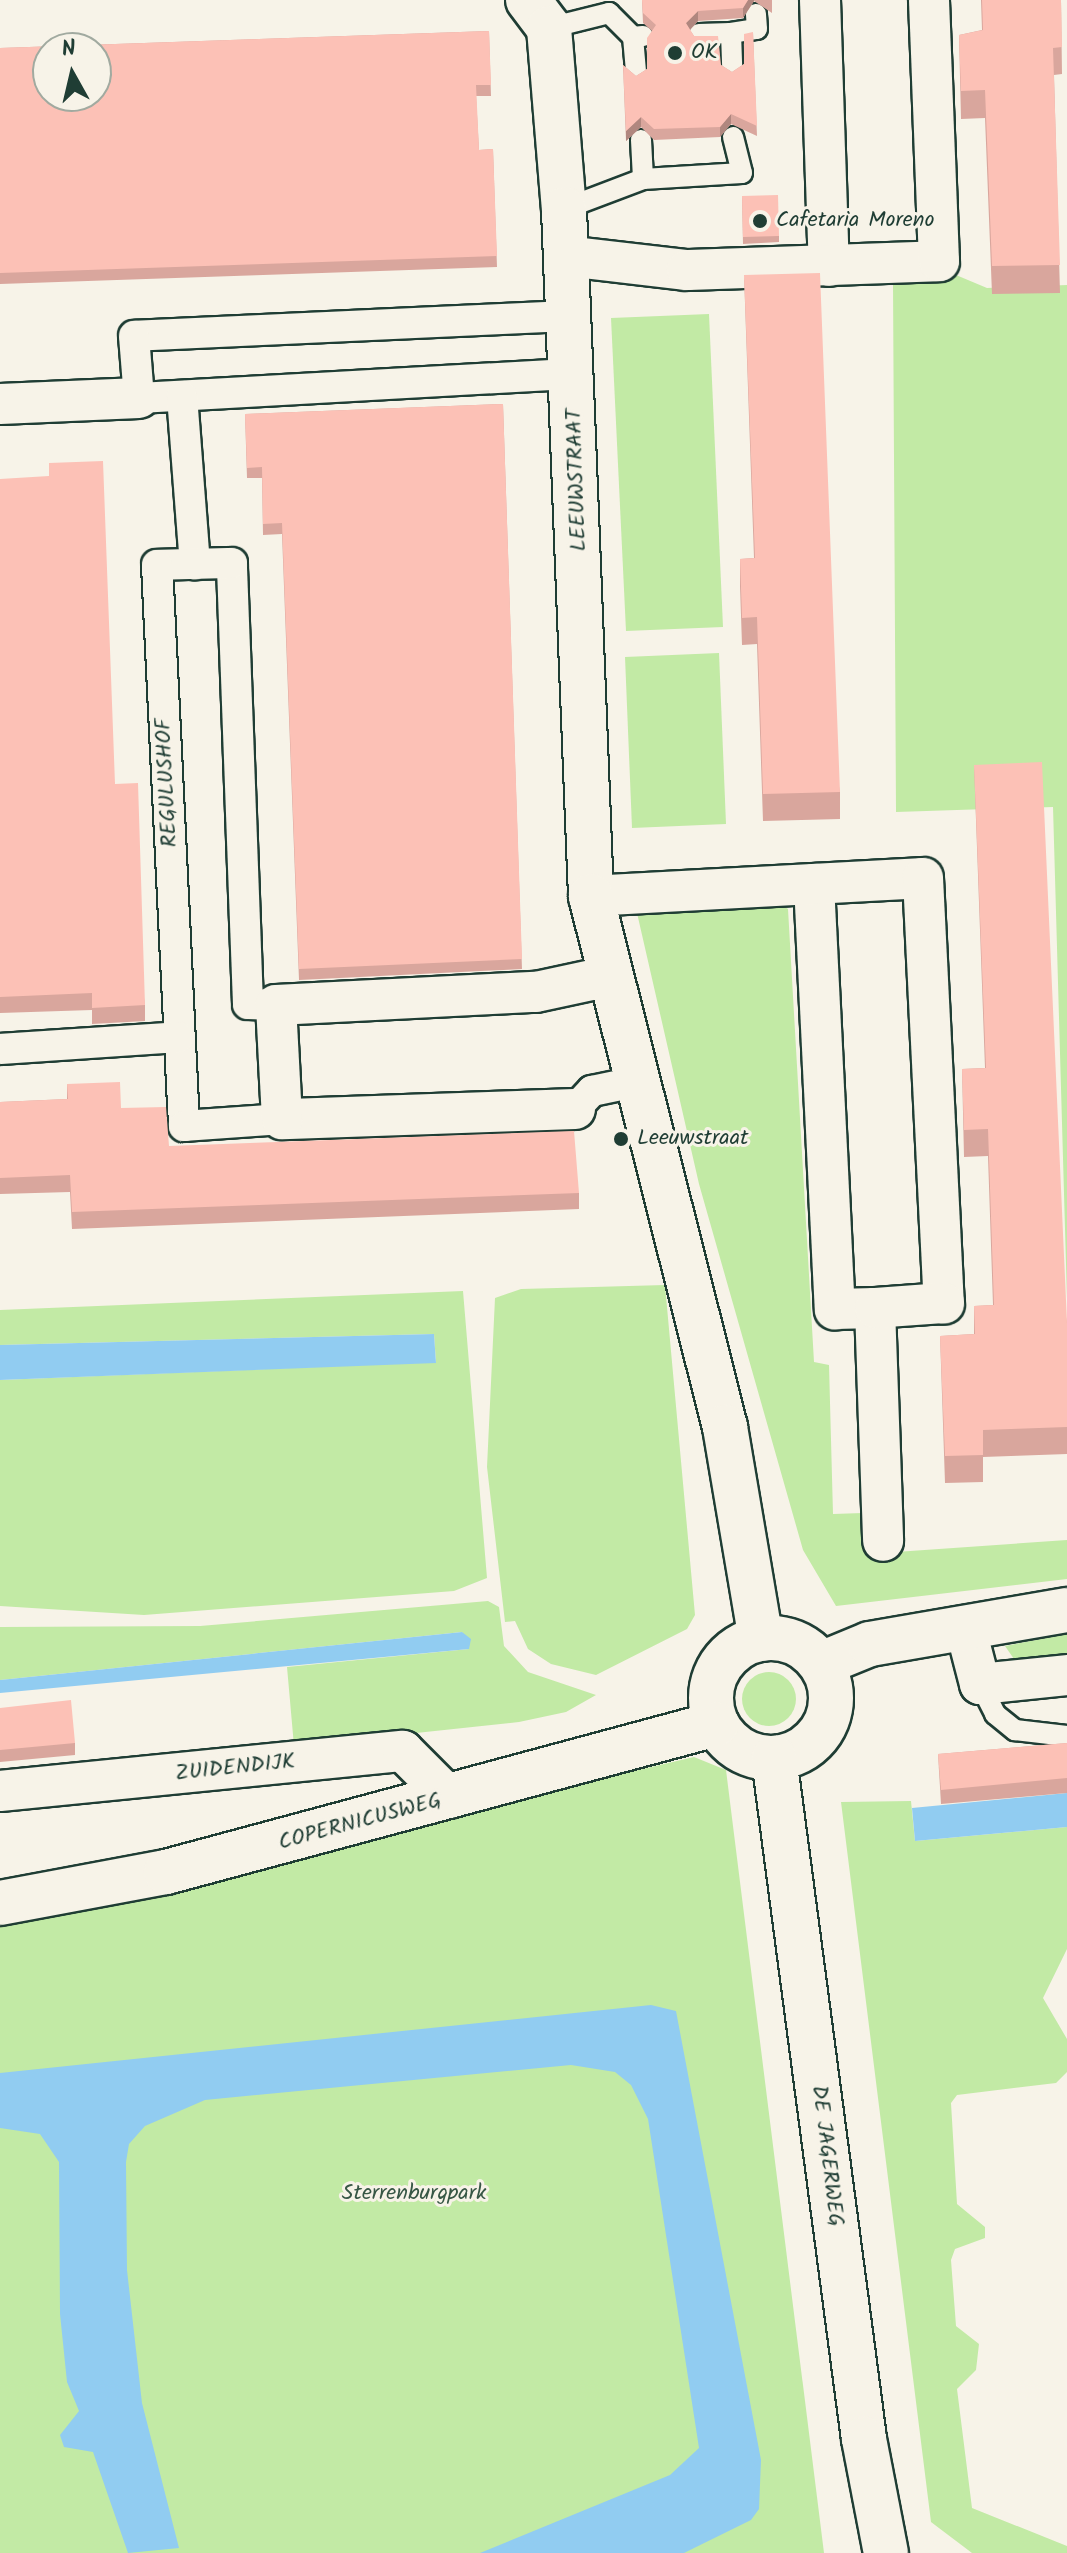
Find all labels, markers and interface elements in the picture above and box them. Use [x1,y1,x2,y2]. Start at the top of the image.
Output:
text: N [60,31,78,68]
north arrow [32,32,112,112]
place label: OK [691,40,717,66]
marker: OK [666,44,684,62]
place label: Cafetaria Moreno [776,208,934,234]
marker: Cafetaria Moreno [751,212,769,230]
street label: LEEUWSTRAAT [561,408,593,552]
street label: REGULUSHOF [150,718,184,848]
place label: Leeuwstraat [637,1126,749,1152]
marker: Leeuwstraat [612,1130,630,1148]
street label: ZUIDENDIJK [174,1749,296,1787]
street label: COPERNICUSWEG [276,1788,444,1856]
street label: DE JAGERWEG [805,2084,849,2228]
park label: Sterrenburgpark [342,2181,486,2207]

